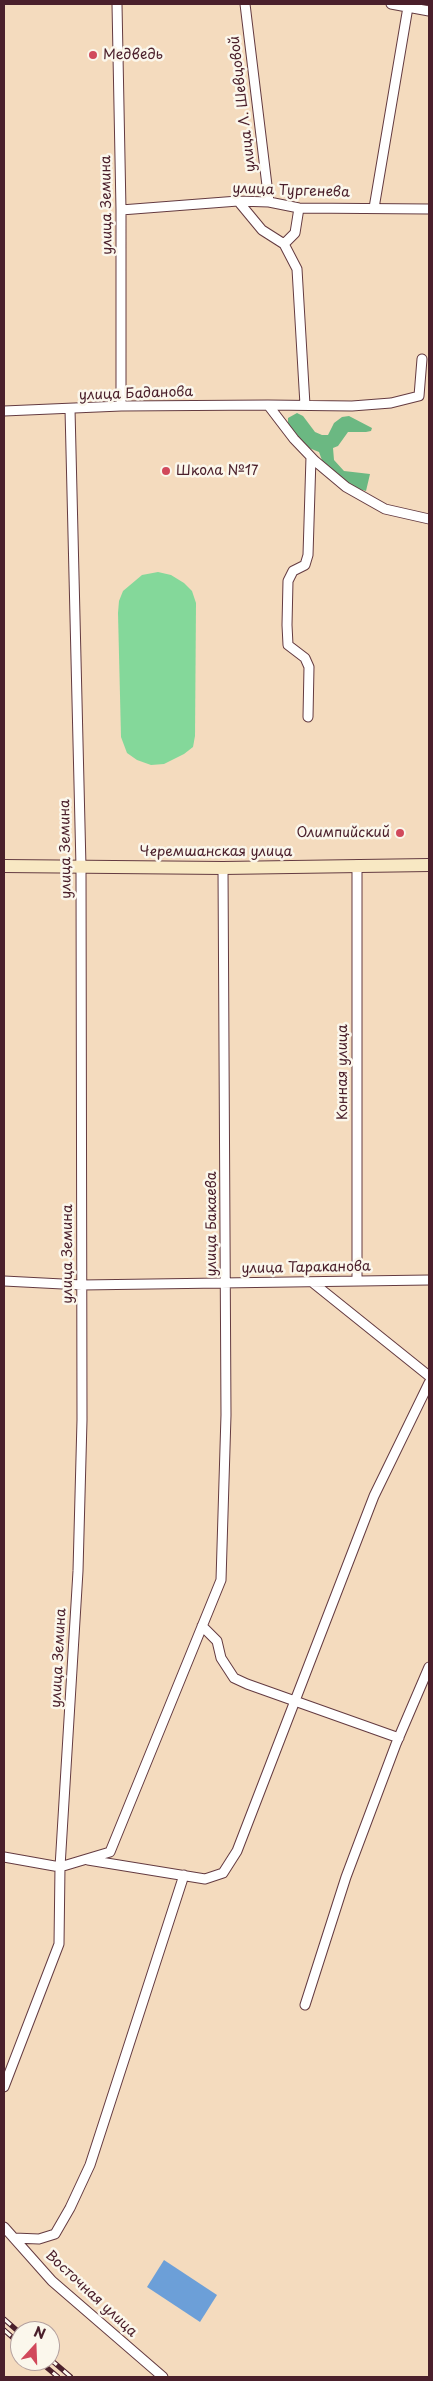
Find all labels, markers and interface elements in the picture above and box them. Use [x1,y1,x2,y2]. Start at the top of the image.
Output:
street label: улица Л. Шевцовой [226,35,260,173]
place label: Медведь [103,47,163,63]
marker: Медведь [87,49,99,61]
street label: улица Земина [98,155,116,255]
street label: улица Тургенева [232,181,350,201]
street label: улица Баданова [79,384,193,404]
place label: Школа №17 [176,463,259,479]
marker: Школа №17 [160,465,172,477]
street label: улица Земина [57,799,75,899]
place label: Олимпийский [296,825,390,841]
marker: Олимпийский [394,827,406,839]
street label: Черемшанская улица [140,844,292,860]
street label: Конная улица [335,1024,351,1120]
street label: улица Бакаева [204,1171,220,1277]
street label: улица Земина [60,1204,76,1304]
street label: улица Тараканова [241,1258,371,1278]
street label: улица Земина [48,1608,70,1708]
street label: Восточная улица [42,2247,140,2341]
north arrow [10,2321,60,2371]
text: N [31,2321,49,2344]

